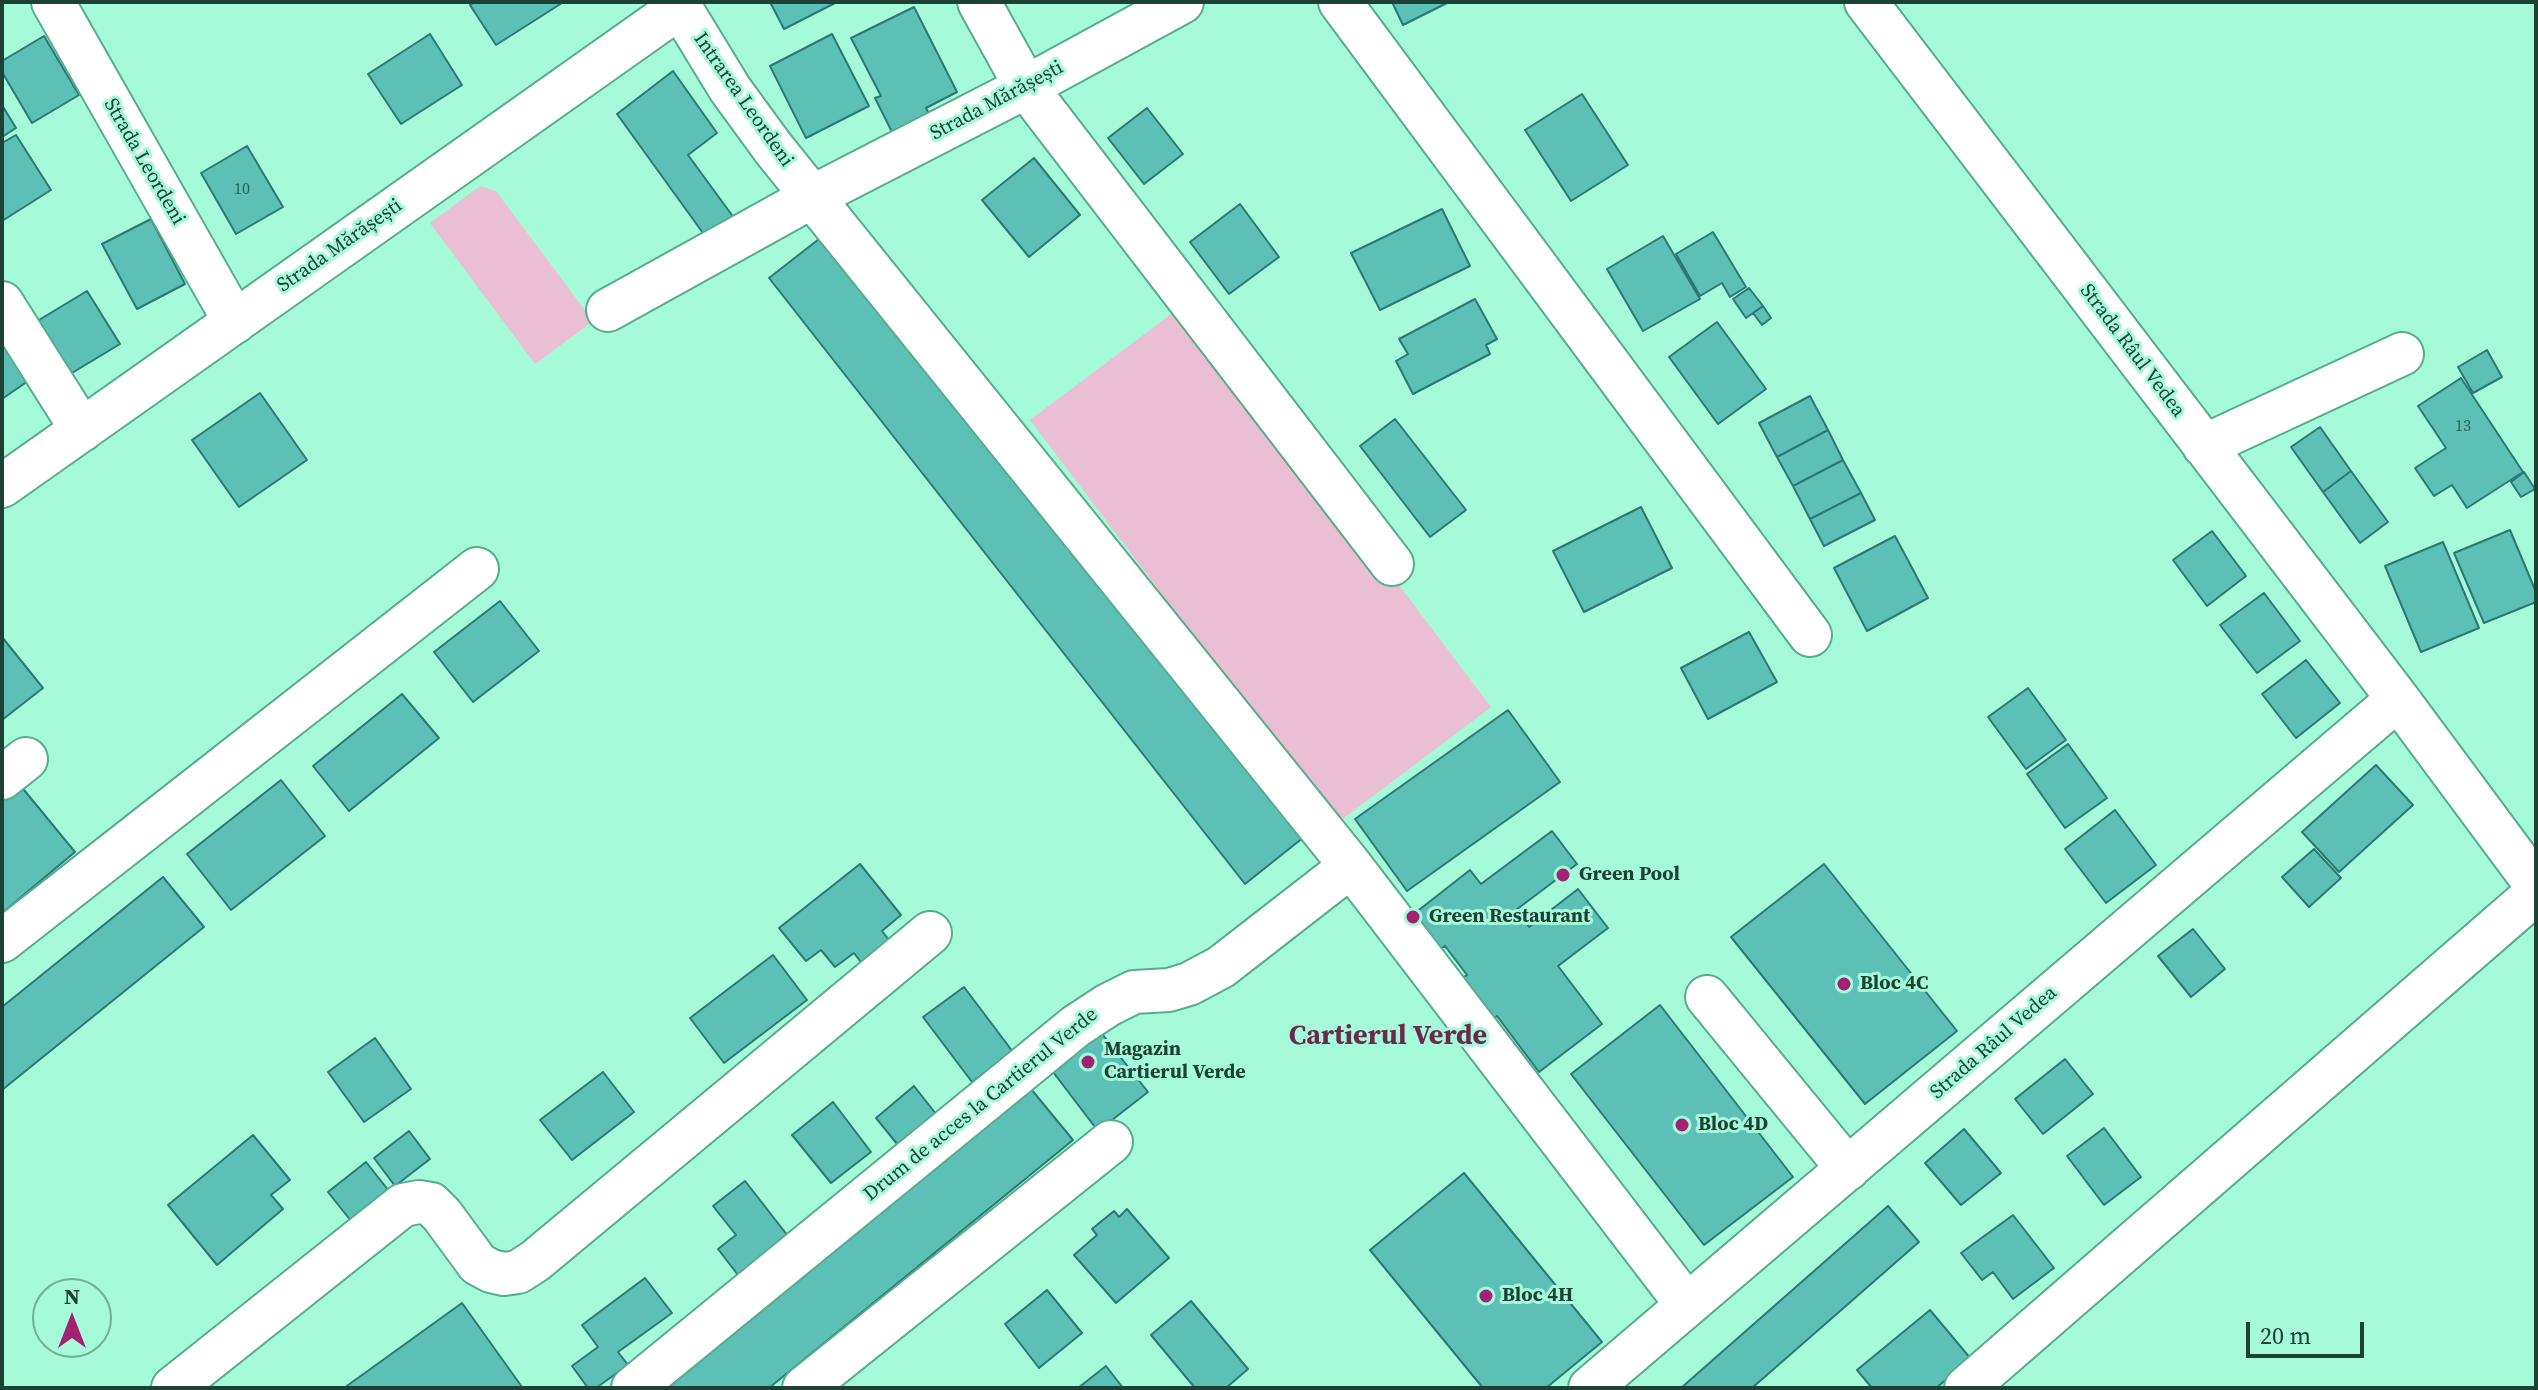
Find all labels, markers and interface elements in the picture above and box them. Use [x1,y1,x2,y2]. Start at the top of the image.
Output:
street label: Intrarea Leordeni [688,28,798,172]
street label: Strada Mărășești [926,56,1068,146]
street label: Strada Leordeni [98,95,190,229]
house number: 10 [234,180,250,200]
street label: Strada Mărășești [273,194,407,298]
street label: Strada Râul Vedea [2074,280,2190,422]
house number: 13 [2455,417,2471,437]
place label: Green Pool [1579,863,1680,887]
marker: Green Pool [1554,866,1572,884]
place label: Green Restaurant [1429,905,1590,929]
marker: Green Restaurant [1404,908,1422,926]
place label: Bloc 4C [1860,972,1929,996]
marker: Bloc 4C [1835,975,1853,993]
street label: Strada Râul Vedea [1926,981,2062,1105]
street label: Drum de acces la Cartierul Verde [859,1003,1103,1207]
district label: Cartierul Verde [1289,1020,1487,1054]
place label: Magazin Cartierul Verde [1104,1038,1246,1085]
marker: Magazin Cartierul Verde [1079,1053,1097,1071]
place label: Bloc 4D [1698,1113,1768,1137]
marker: Bloc 4D [1673,1116,1691,1134]
north arrow [32,1278,112,1358]
text: N [64,1281,80,1311]
place label: Bloc 4H [1502,1284,1573,1308]
marker: Bloc 4H [1477,1287,1495,1305]
scale bar [2250,1306,2368,1356]
text: 20 m [2260,1319,2311,1352]

